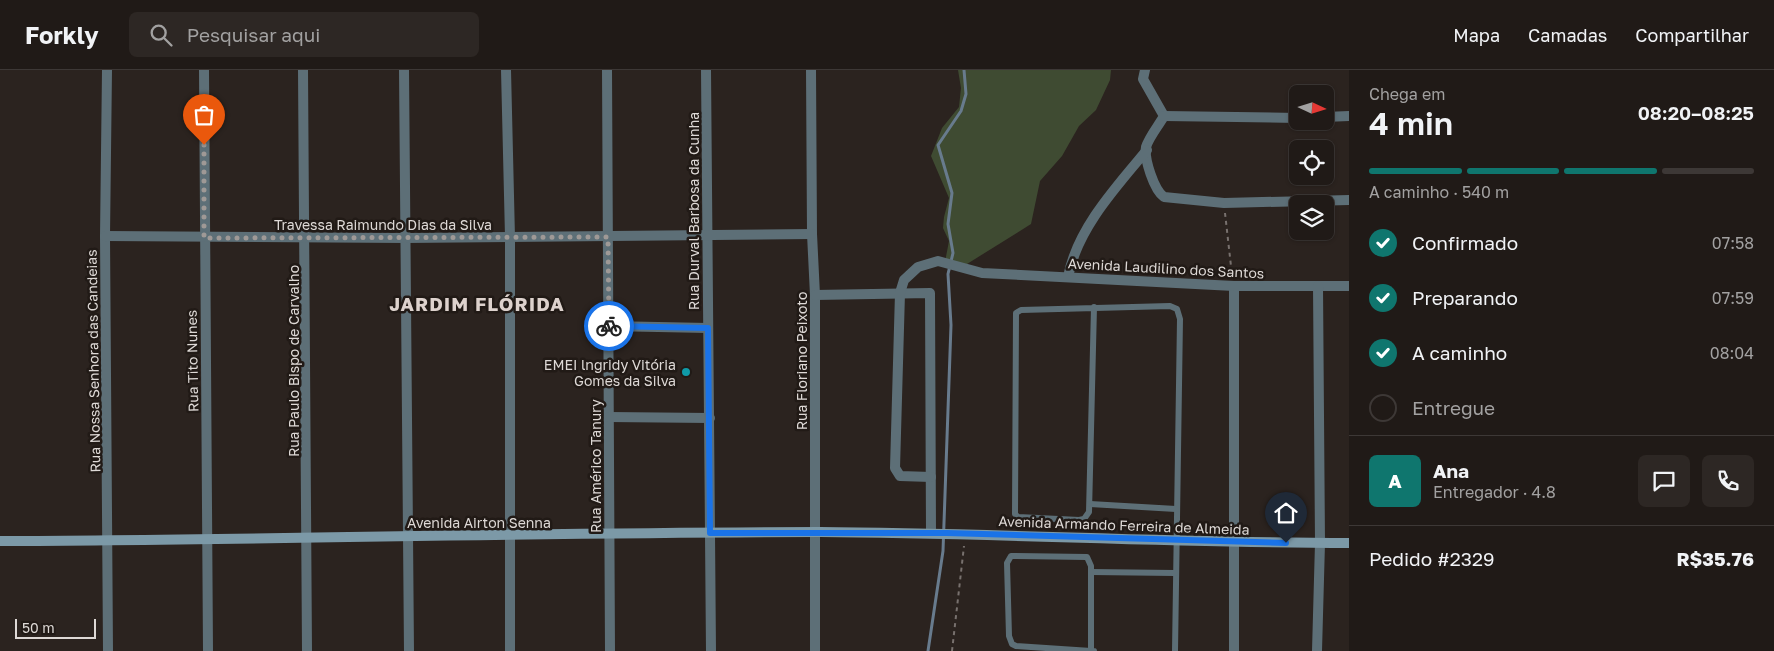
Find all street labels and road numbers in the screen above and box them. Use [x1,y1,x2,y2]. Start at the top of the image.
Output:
street label: Rua Durval Barbosa da Cunha [685,112,702,310]
street label: Travessa Raimundo Dias da Silva [274,216,492,233]
street label: Rua Nossa Senhora das Candeias [83,249,103,473]
street label: Avenida Laudilino dos Santos [1067,254,1265,282]
street label: Rua Paulo Bispo de Carvalho [285,265,302,457]
street label: Rua Floriano Peixoto [793,292,810,430]
street label: Rua Tito Nunes [183,310,201,412]
street label: Rua Américo Tanury [587,399,604,533]
street label: Avenida Armando Ferreira de Almeida [998,512,1250,538]
street label: Avenida Airton Senna [407,514,551,531]

